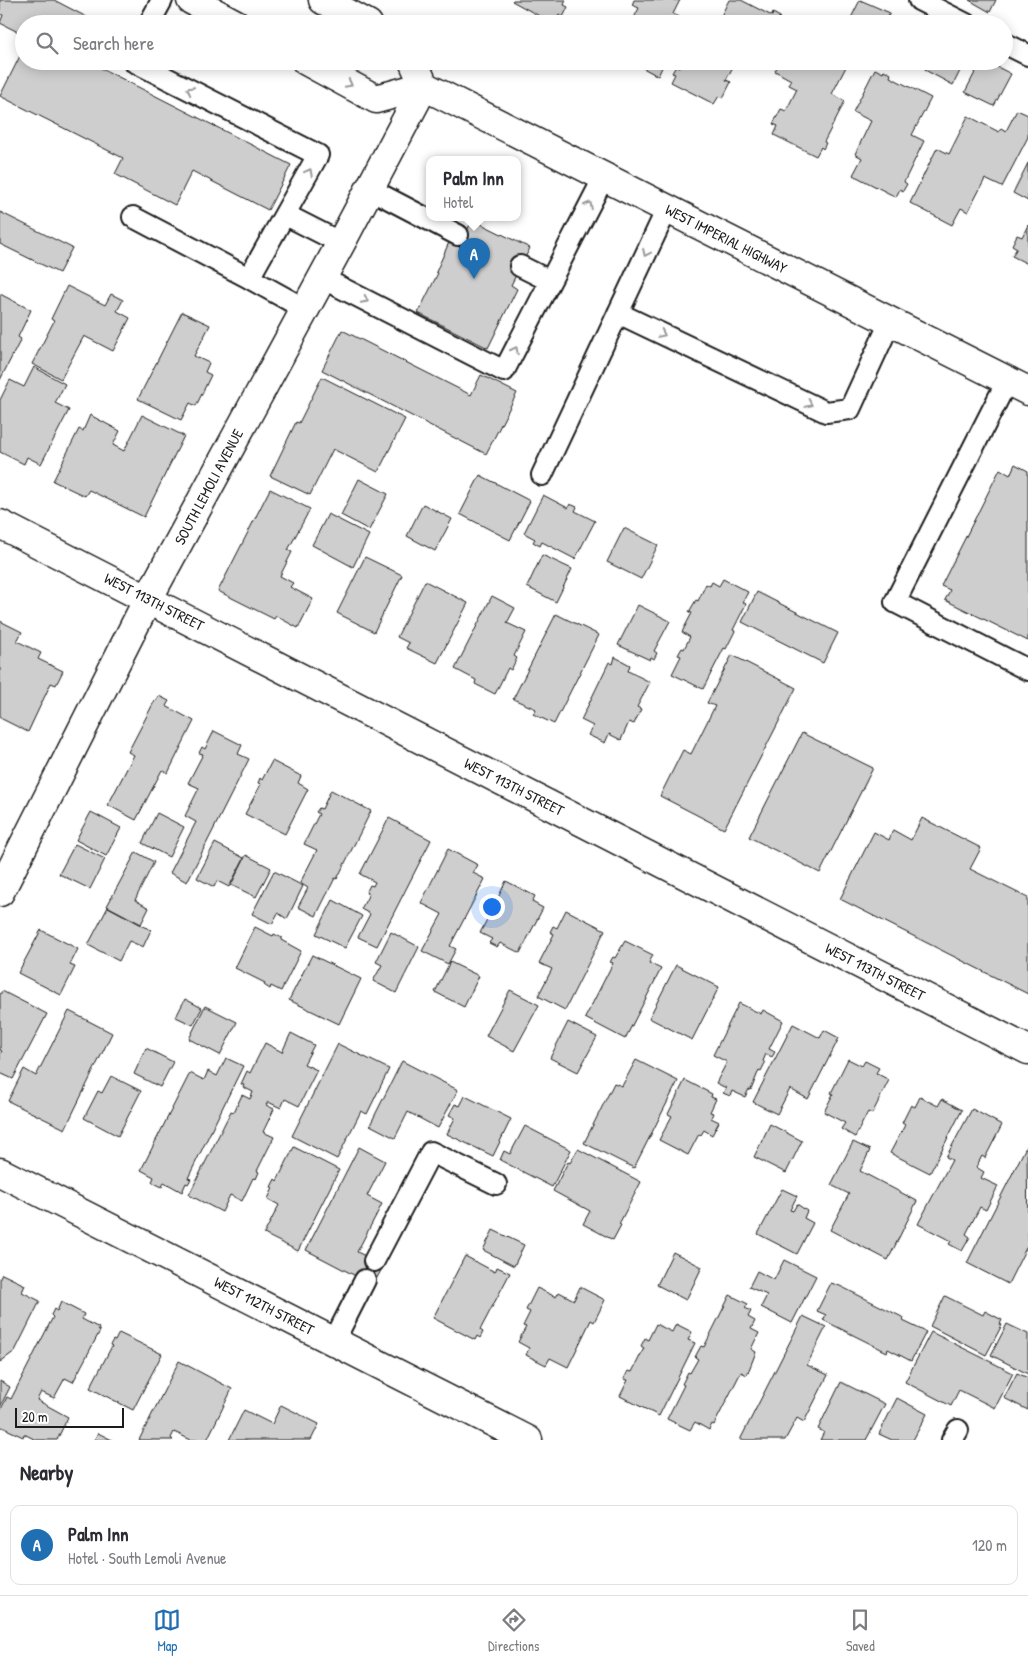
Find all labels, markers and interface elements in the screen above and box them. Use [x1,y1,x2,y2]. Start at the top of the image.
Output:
search box [15,15,1013,70]
icon: search [33,29,61,57]
text: Search here [73,30,154,56]
one-way arrow [343,78,352,88]
one-way arrow [186,86,195,96]
popup [426,156,521,221]
text: Palm Inn [443,165,504,191]
one-way arrow [303,169,313,178]
text: Hotel [443,191,473,213]
street label: WEST IMPERIAL HIGHWAY [662,199,791,279]
one-way arrow [583,202,593,211]
pin: A [458,238,490,279]
one-way arrow [642,248,652,257]
one-way arrow [360,294,369,304]
one-way arrow [657,328,666,338]
one-way arrow [509,346,519,355]
one-way arrow [803,398,812,408]
street label: SOUTH LEMOLI AVENUE [169,425,248,548]
street label: WEST 113TH STREET [101,567,209,636]
street label: WEST 113TH STREET [461,752,569,821]
your location [479,894,505,920]
street label: WEST 113TH STREET [822,937,930,1006]
street label: WEST 112TH STREET [211,1271,319,1340]
scale bar [15,1405,124,1428]
text: 20 m [22,1407,48,1426]
text: Nearby [20,1458,73,1487]
text: Palm Inn [68,1521,129,1547]
text: A [33,1534,41,1556]
text: 120 m [972,1534,1007,1556]
text: Hotel · South Lemoli Avenue [68,1547,226,1569]
tab: Map [153,1606,181,1655]
tab: Directions [488,1606,539,1655]
tab: Saved [846,1606,875,1655]

